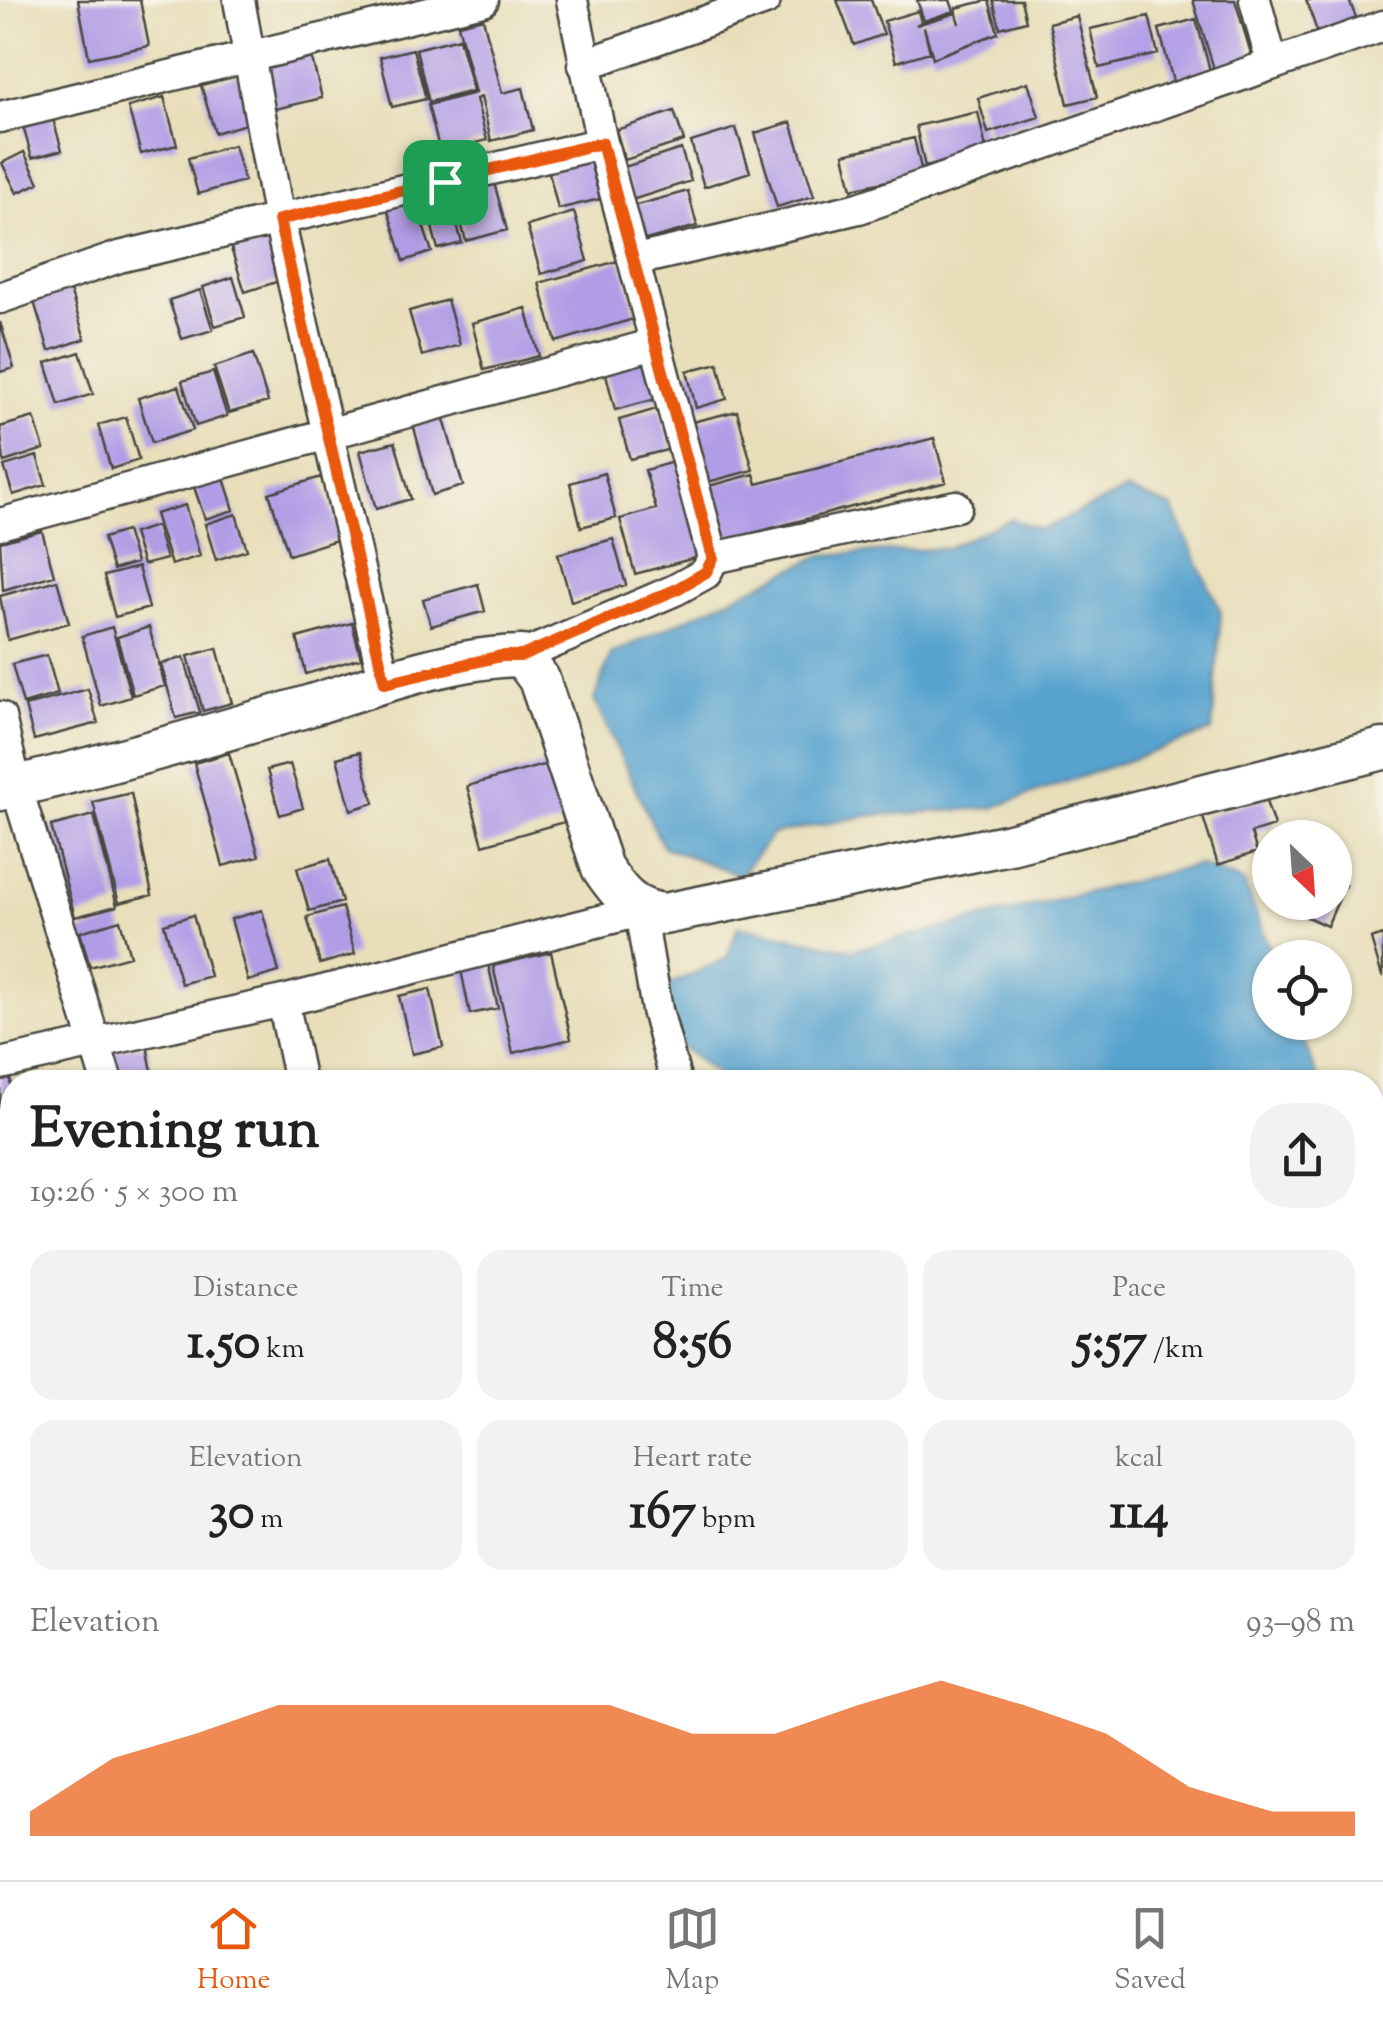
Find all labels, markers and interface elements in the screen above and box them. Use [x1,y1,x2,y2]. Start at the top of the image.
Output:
pin [403,140,488,225]
icon: arrive [418,155,473,210]
north arrow [1252,820,1352,920]
map controls [1252,820,1352,1040]
button: locate [1252,940,1352,1040]
text: Evening run [30,1093,319,1172]
button: share [1250,1103,1355,1208]
text: 19:26 · 5 × 300 m [30,1170,238,1216]
text: Distance [193,1269,299,1309]
text: Time [661,1269,724,1309]
text: Pace [1112,1269,1166,1309]
text: 1.50 [187,1309,260,1381]
text: 8:56 [653,1309,732,1381]
text: 5:57 [1075,1309,1147,1381]
text: km [260,1330,305,1370]
text: /km [1147,1330,1204,1370]
text: Elevation [189,1439,303,1479]
text: Heart rate [633,1439,752,1479]
text: kcal [1115,1439,1163,1479]
text: 30 [208,1479,254,1551]
text: 167 [629,1479,696,1551]
text: 114 [1110,1479,1169,1551]
text: m [254,1500,283,1540]
text: bpm [696,1500,756,1540]
text: Elevation [30,1600,160,1646]
text: 93–98 m [1246,1600,1355,1646]
tab: Home [197,1901,271,2001]
tab: Map [665,1901,720,2001]
tab: Saved [1114,1901,1186,2001]

